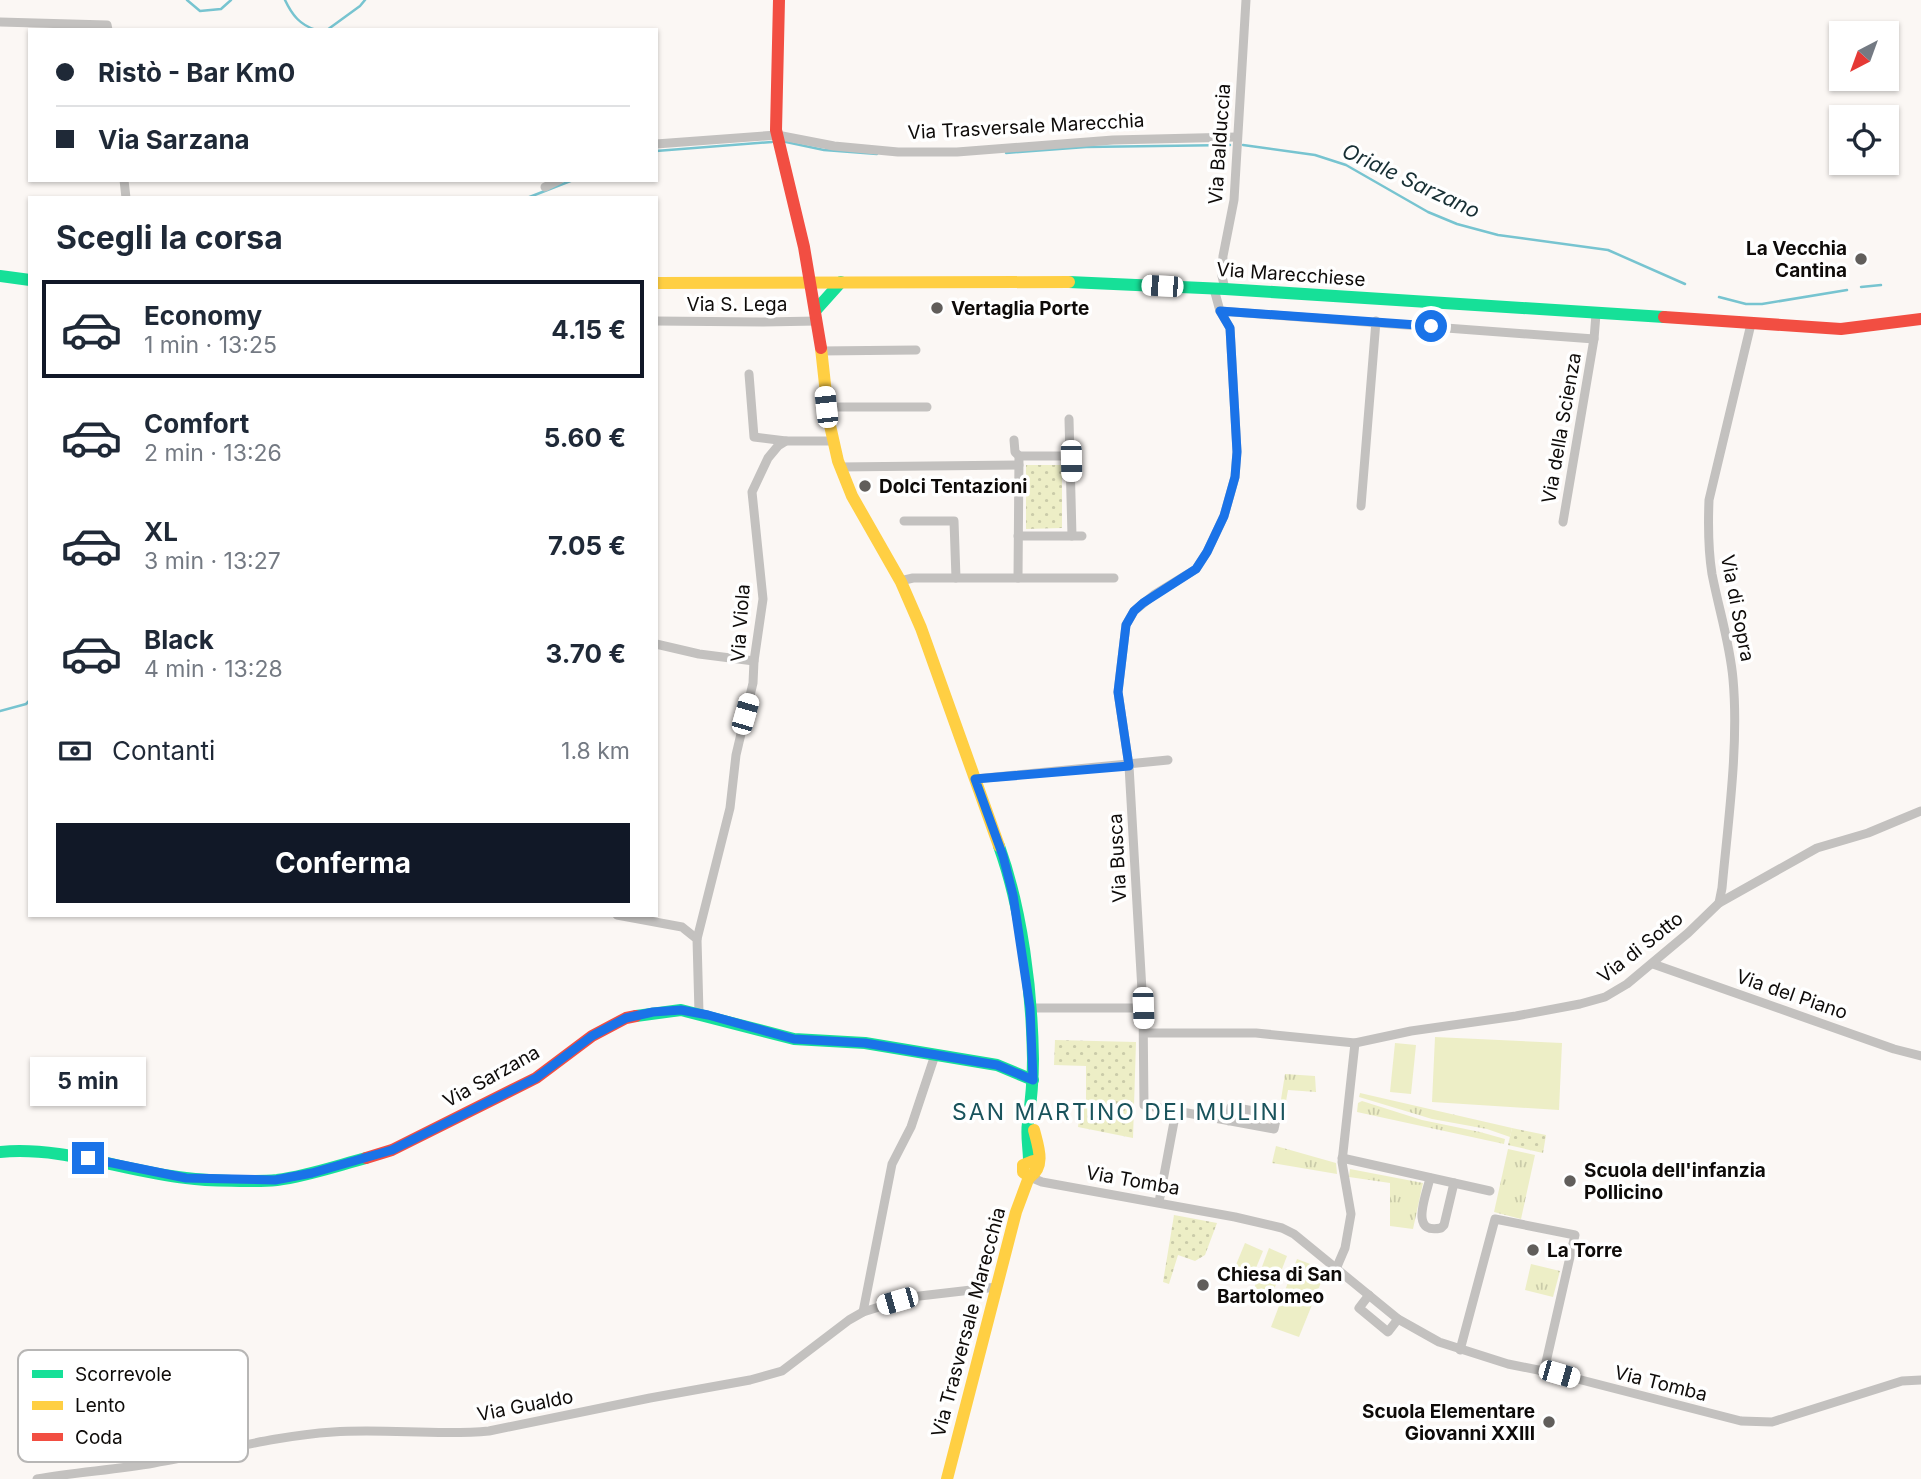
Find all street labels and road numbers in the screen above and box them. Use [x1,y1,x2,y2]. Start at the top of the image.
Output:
street label: Via Balduccia [1204,83,1235,205]
street label: Via Trasversale Marecchia [907,109,1145,144]
street label: Via Marecchiese [1216,258,1366,291]
street label: Via S. Lega [687,293,787,316]
street label: Via della Scienza [1537,351,1586,505]
street label: Via di Sopra [1716,553,1759,663]
street label: Via Viola [726,583,755,663]
street label: Via Busca [1104,813,1131,903]
street label: Via di Sotto [1593,907,1688,988]
street label: Via del Piano [1733,965,1851,1024]
street label: Via Sarzana [439,1040,544,1112]
street label: Via Tomba [1084,1161,1182,1200]
street label: Via Trasversale Marecchia [927,1205,1010,1440]
street label: Via Tomba [1612,1361,1710,1406]
street label: Via Gualdo [475,1385,575,1426]

